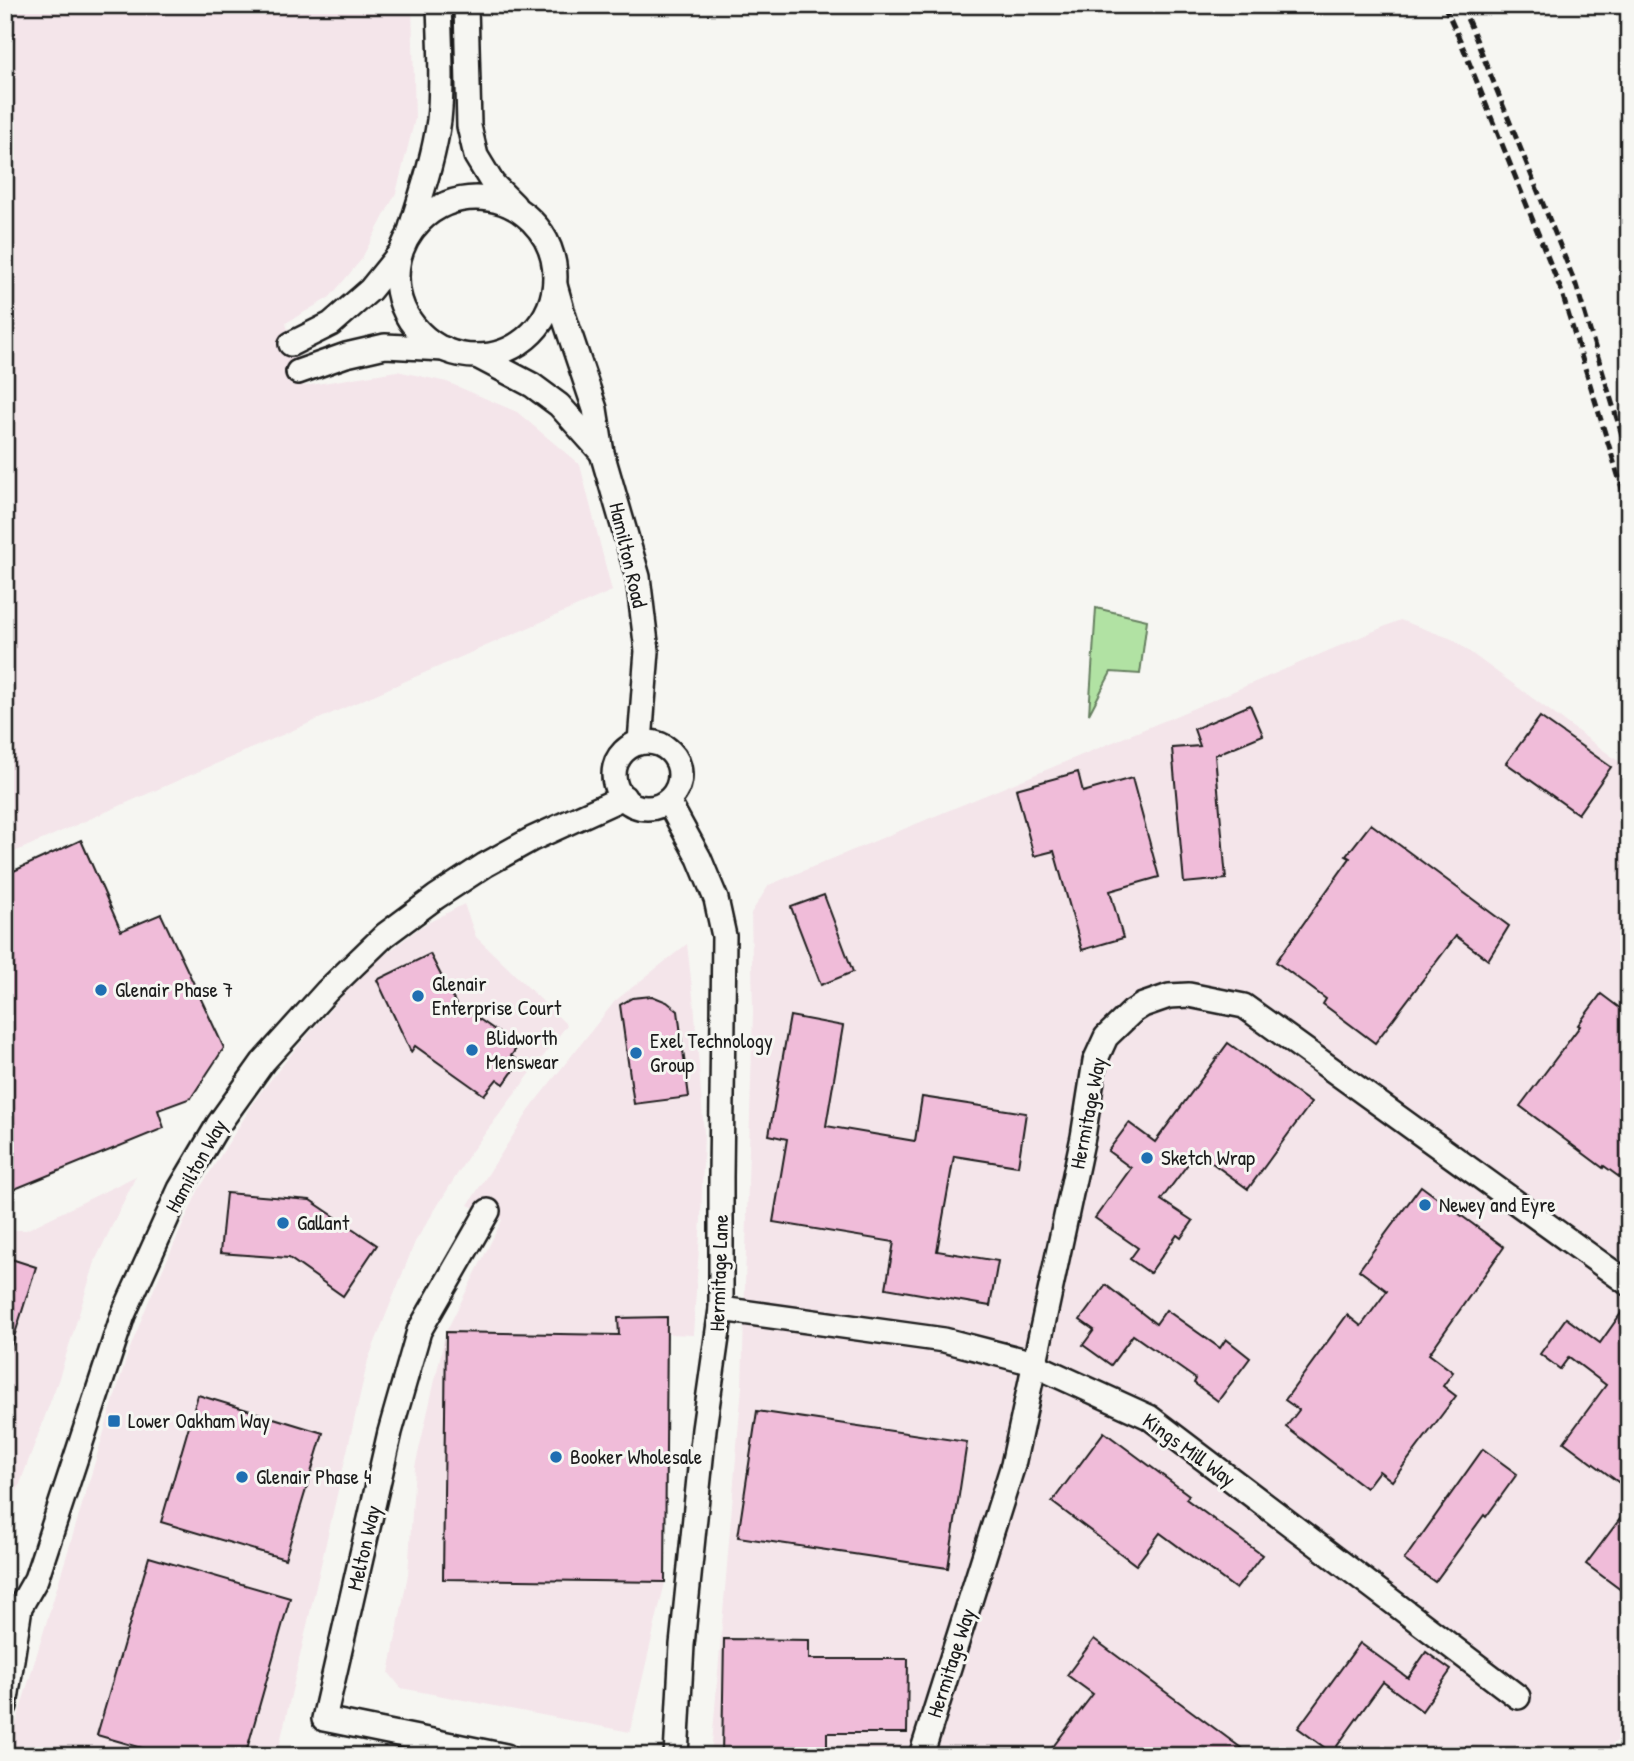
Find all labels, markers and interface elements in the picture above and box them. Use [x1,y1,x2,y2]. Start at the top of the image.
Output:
street label: Hamilton Road [602,499,655,610]
place label: Glenair Enterprise Court [432,969,562,1022]
place label: Glenair Phase 7 [115,975,233,1004]
marker: Glenair Phase 7 [93,982,109,998]
marker: Glenair Enterprise Court [410,988,426,1004]
place label: Blidworth Menswear [486,1023,559,1076]
place label: Exel Technology Group [650,1026,773,1079]
marker: Blidworth Menswear [464,1042,480,1058]
marker: Exel Technology Group [628,1045,644,1061]
street label: Hermitage Way [1062,1054,1113,1171]
street label: Hamilton Way [158,1114,233,1218]
place label: Sketch Wrap [1161,1143,1255,1172]
marker: Sketch Wrap [1139,1150,1155,1166]
place label: Newey and Eyre [1439,1190,1556,1219]
marker: Newey and Eyre [1417,1197,1433,1213]
place label: Gallant [297,1208,350,1237]
street label: Hermitage Lane [702,1214,735,1332]
marker: Gallant [275,1215,291,1231]
place label: Lower Oakham Way [128,1406,270,1435]
street label: Kings Mill Way [1137,1406,1242,1493]
marker: Lower Oakham Way [106,1413,122,1429]
place label: Booker Wholesale [570,1442,702,1471]
marker: Booker Wholesale [548,1449,564,1465]
place label: Glenair Phase 4 [256,1462,372,1491]
marker: Glenair Phase 4 [234,1469,250,1485]
street label: Melton Way [340,1502,387,1593]
street label: Hermitage Way [919,1604,982,1721]

